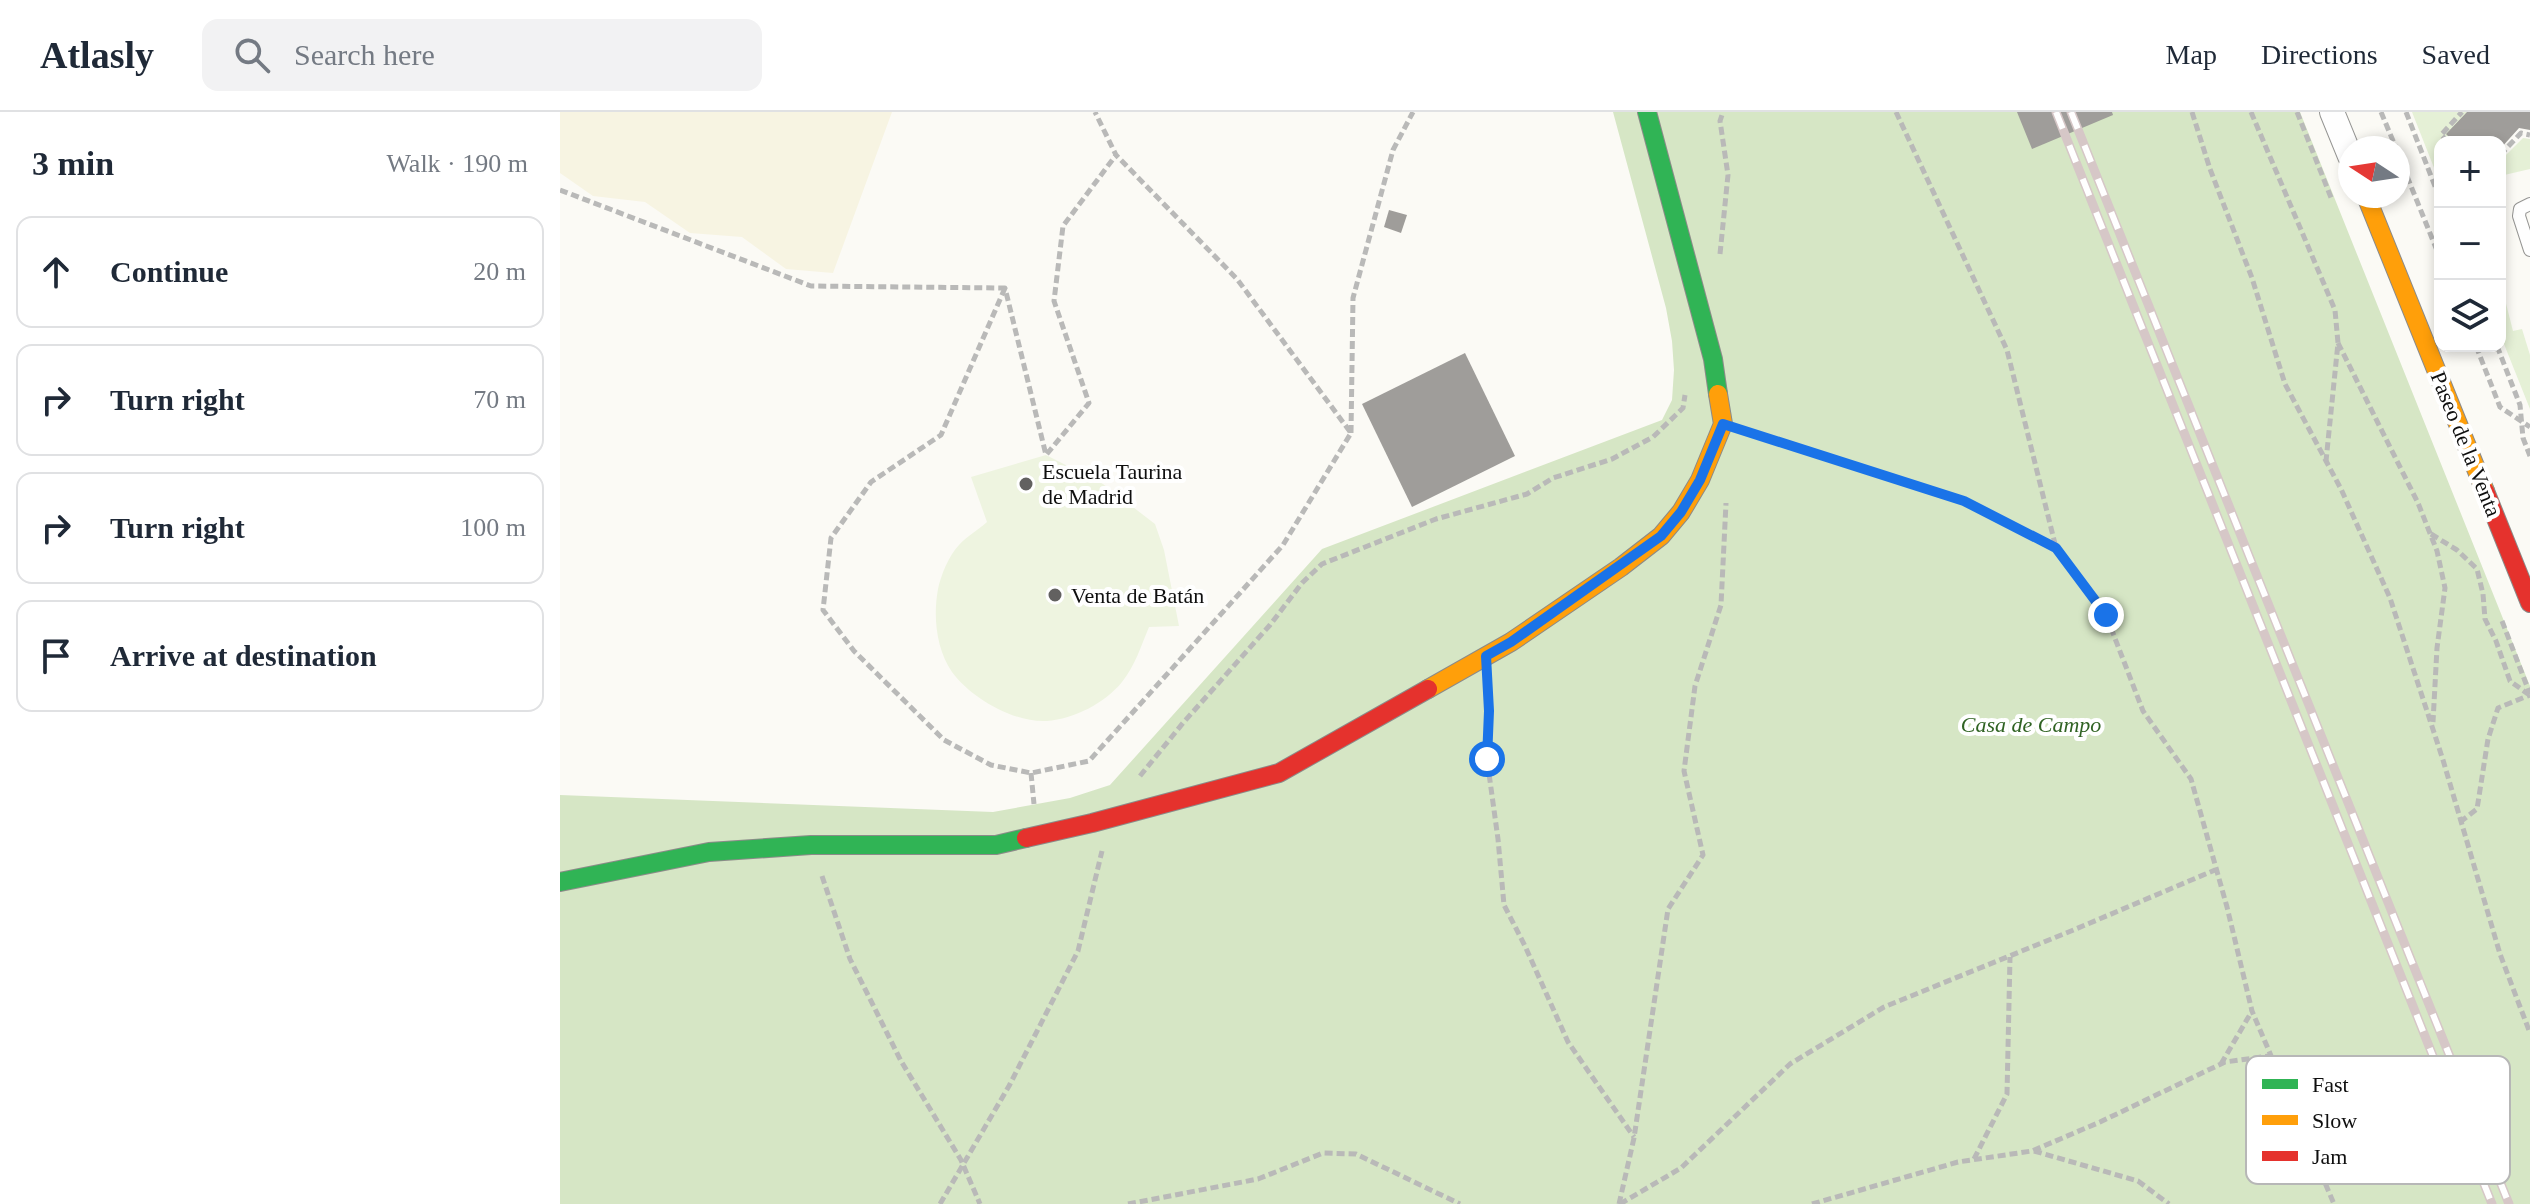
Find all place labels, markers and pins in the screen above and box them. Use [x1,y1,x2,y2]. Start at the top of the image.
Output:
place label: Escuela Taurina de Madrid [1042,459,1183,509]
marker: Escuela Taurina de Madrid [1017,475,1035,493]
place label: Venta de Batán [1071,583,1204,608]
marker: Venta de Batán [1046,586,1064,604]

